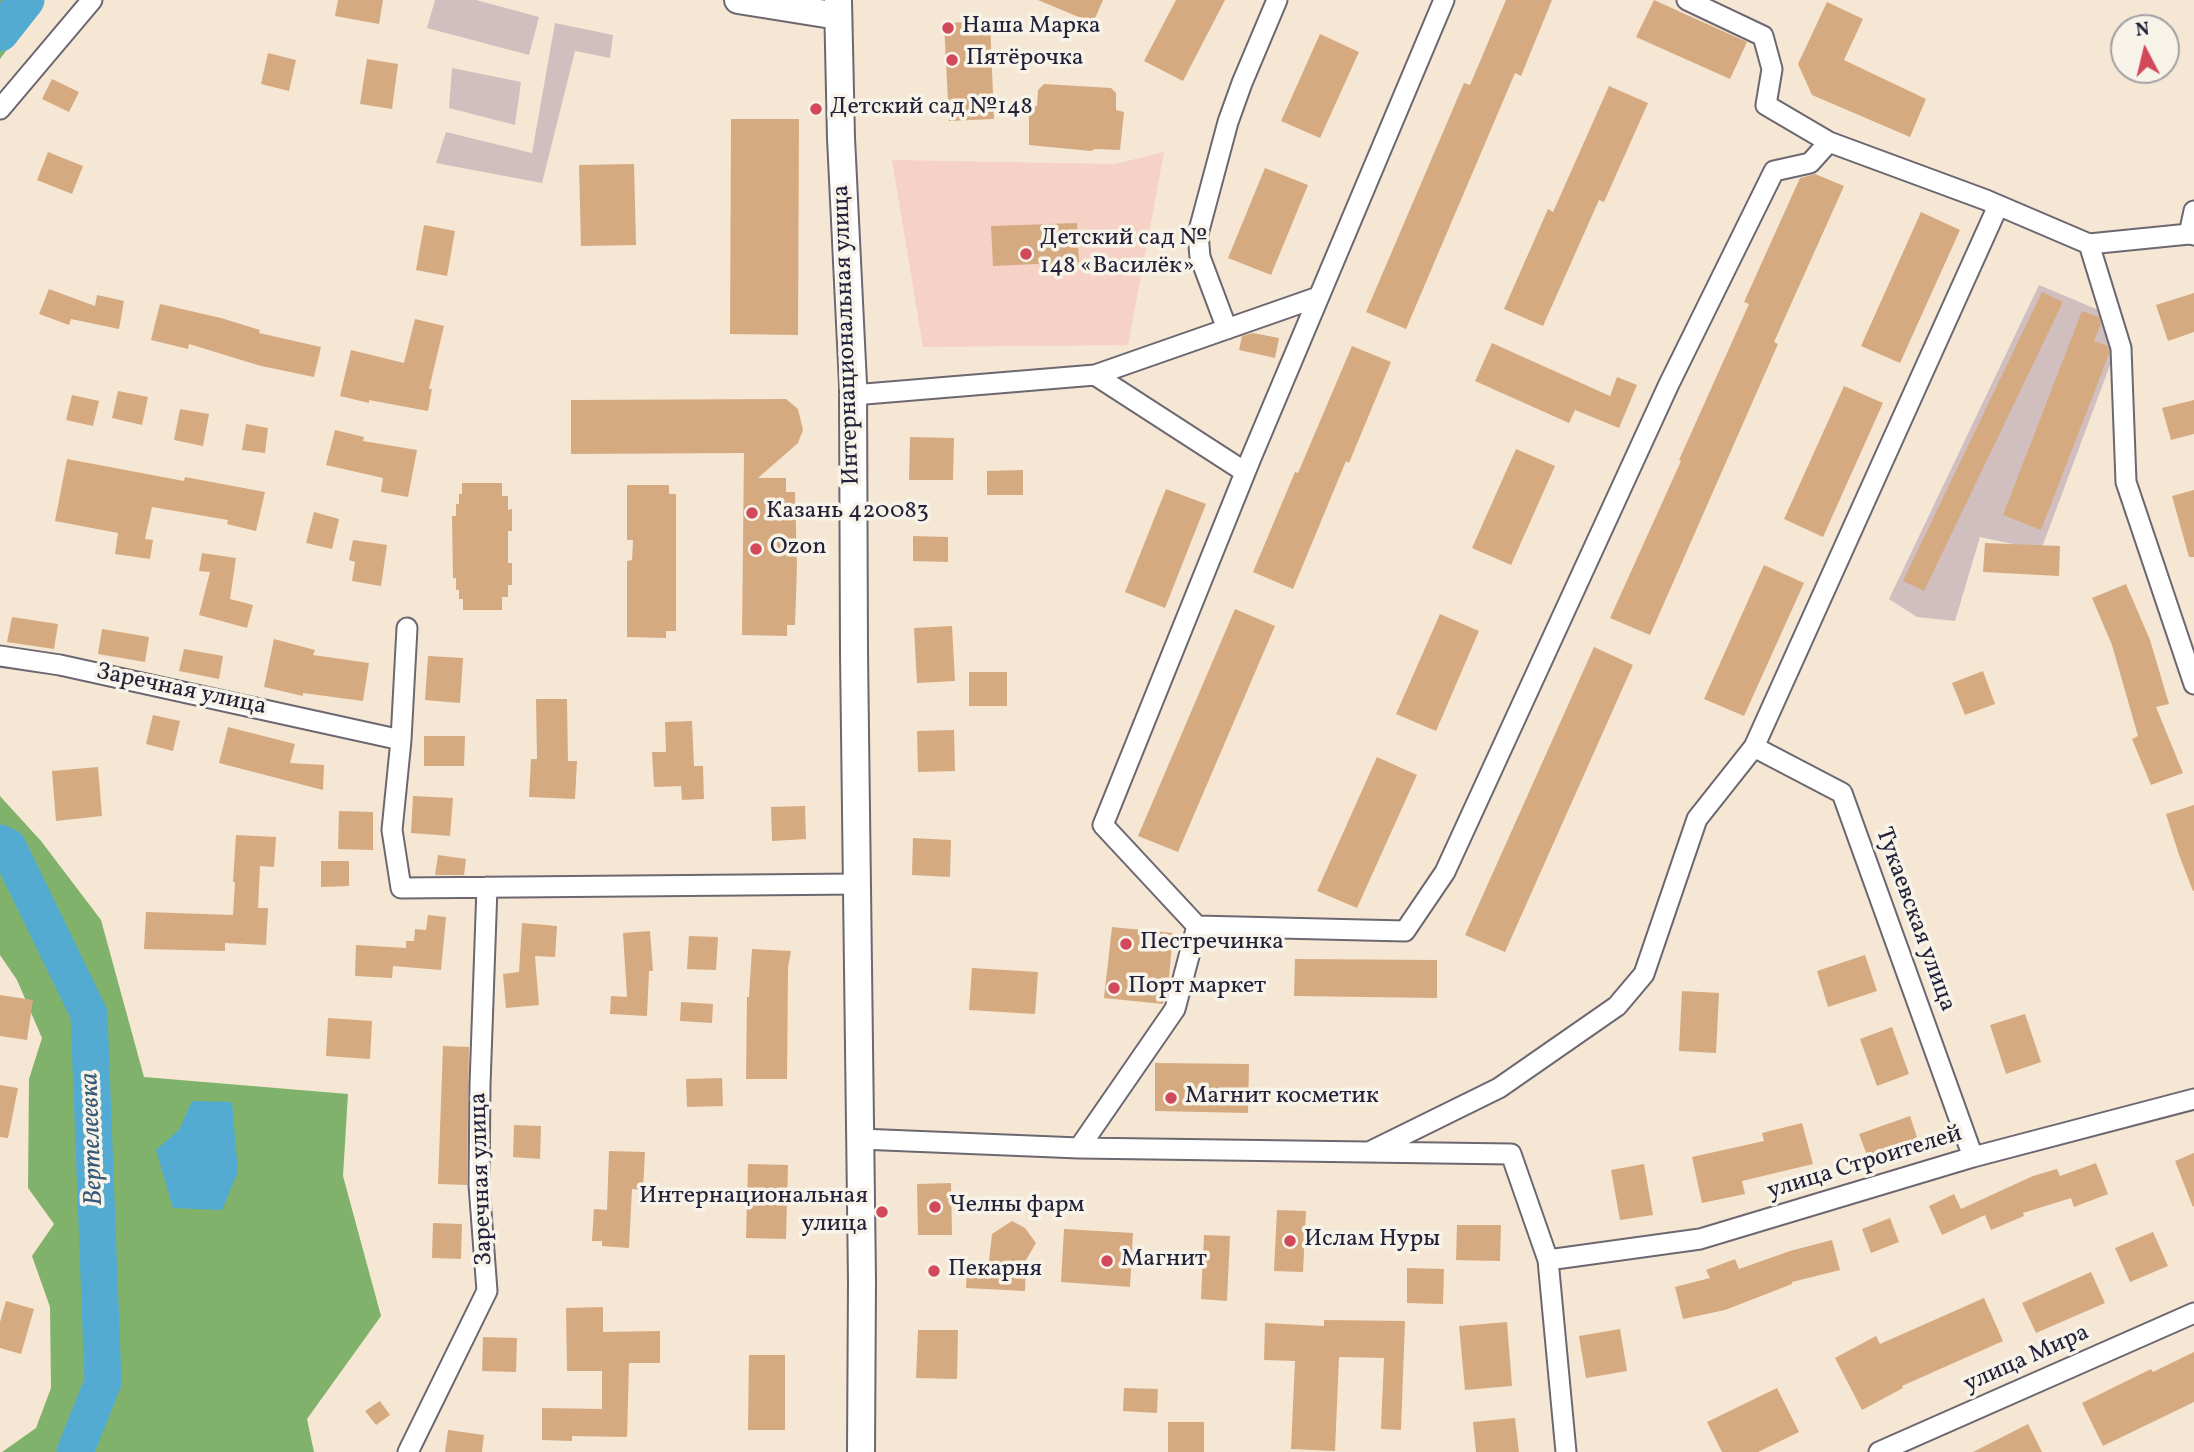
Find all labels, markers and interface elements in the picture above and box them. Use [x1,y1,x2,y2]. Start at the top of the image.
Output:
place label: Наша Марка [962,14,1101,42]
north arrow [2110,14,2180,84]
text: N [2134,16,2151,44]
marker: Наша Марка [940,20,956,36]
place label: Пятёрочка [966,46,1084,74]
marker: Пятёрочка [944,52,960,68]
place label: Детский сад №148 [830,95,1033,123]
marker: Детский сад №148 [808,101,824,117]
street label: Интернациональная улица [828,184,868,486]
place label: Детский сад № 148 «Василёк» [1040,226,1207,282]
marker: Детский сад № 148 «Василёк» [1018,246,1034,262]
place label: Казань 420083 [766,499,929,527]
marker: Казань 420083 [744,505,760,521]
place label: Ozon [770,535,827,563]
marker: Ozon [748,541,764,557]
street label: Заречная улица [93,659,269,723]
street label: Тукаевская улица [1867,824,1961,1016]
place label: Пестречинка [1140,930,1284,958]
marker: Пестречинка [1118,936,1134,952]
place label: Порт маркет [1128,974,1266,1002]
marker: Порт маркет [1106,980,1122,996]
water label: Вертелеевка [76,1072,112,1206]
place label: Магнит косметик [1185,1084,1379,1112]
marker: Магнит косметик [1163,1090,1179,1106]
street label: Заречная улица [466,1092,500,1266]
street label: улица Строителей [1764,1121,1966,1207]
place label: Интернациональная улица [639,1184,868,1240]
place label: Челны фарм [949,1193,1084,1221]
marker: Челны фарм [927,1199,943,1215]
marker: Интернациональная улица [874,1204,890,1220]
place label: Ислам Нуры [1304,1227,1440,1255]
marker: Ислам Нуры [1282,1233,1298,1249]
place label: Магнит [1121,1247,1207,1275]
marker: Магнит [1099,1253,1115,1269]
place label: Пекарня [948,1257,1042,1285]
marker: Пекарня [926,1263,942,1279]
street label: улица Мира [1960,1320,2094,1400]

